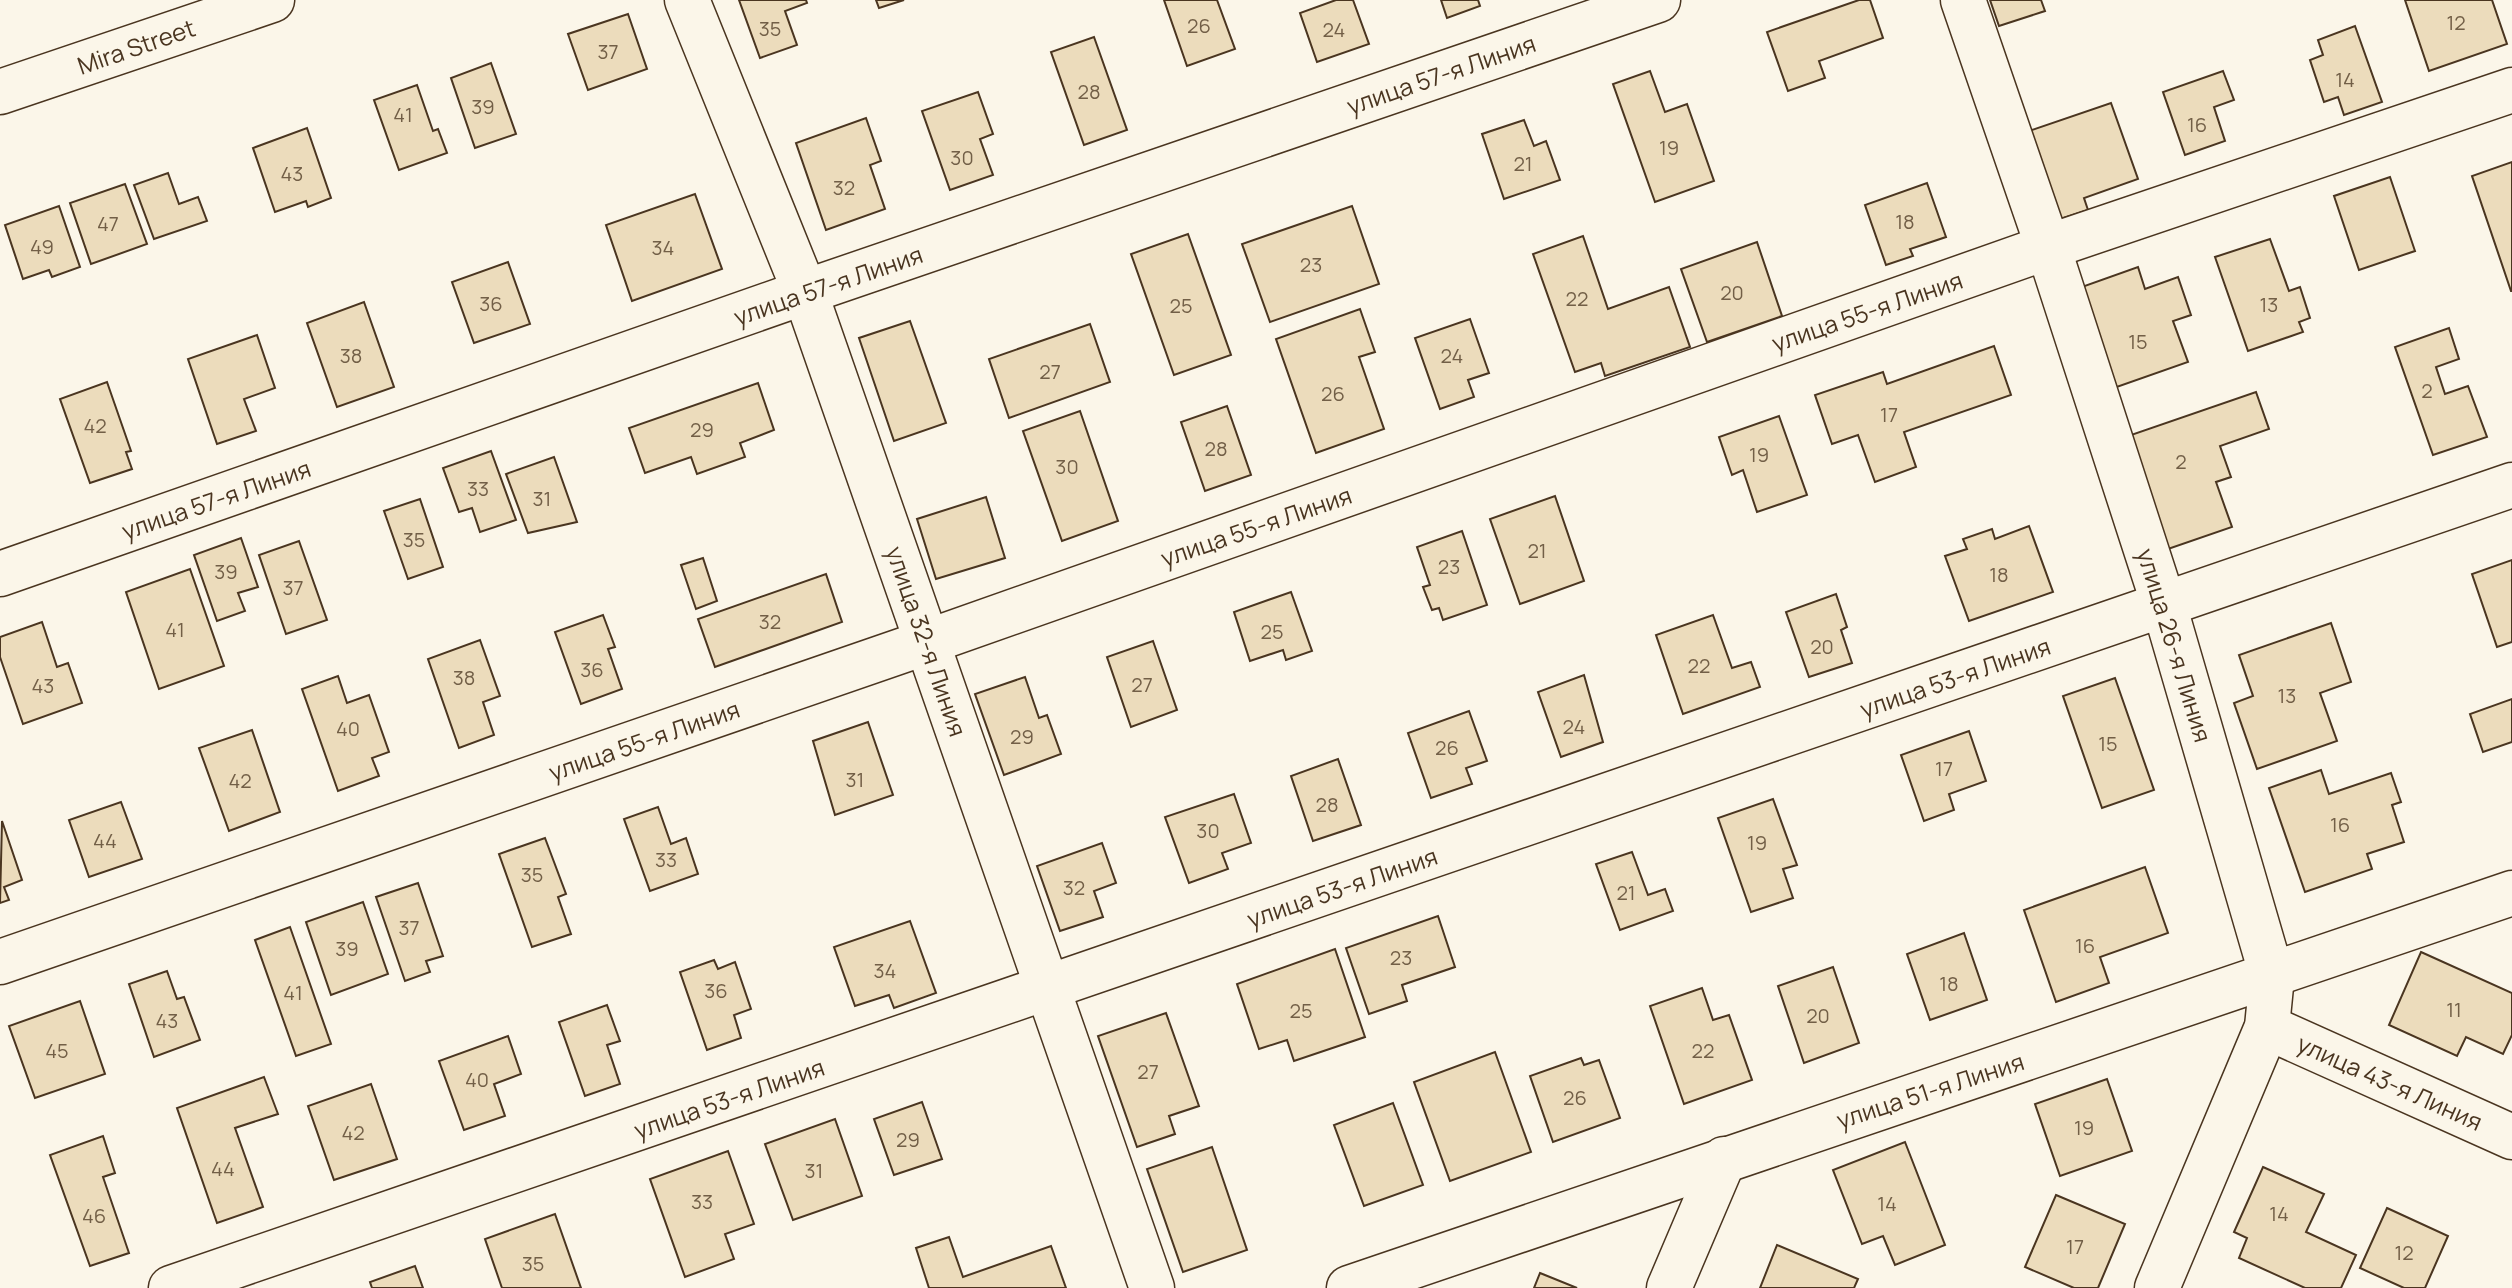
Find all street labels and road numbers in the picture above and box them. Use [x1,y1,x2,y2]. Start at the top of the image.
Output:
street label: Mira Street [73,10,199,82]
street label: улица 57-я Линия [1342,26,1540,122]
street label: улица 57-я Линия [729,237,927,333]
street label: улица 55-я Линия [1767,263,1967,359]
street label: улица 57-я Линия [117,451,315,547]
street label: улица 55-я Линия [1156,478,1356,574]
street label: улица 32-я Линия [879,541,975,741]
street label: улица 26-я Линия [2130,544,2220,746]
street label: улица 53-я Линия [1855,629,2055,725]
street label: улица 55-я Линия [544,692,744,788]
street label: улица 53-я Линия [1242,839,1442,935]
street label: улица 43-я Линия [2292,1026,2488,1138]
street label: улица 51-я Линия [1832,1044,2028,1136]
street label: улица 53-я Линия [629,1050,829,1146]

